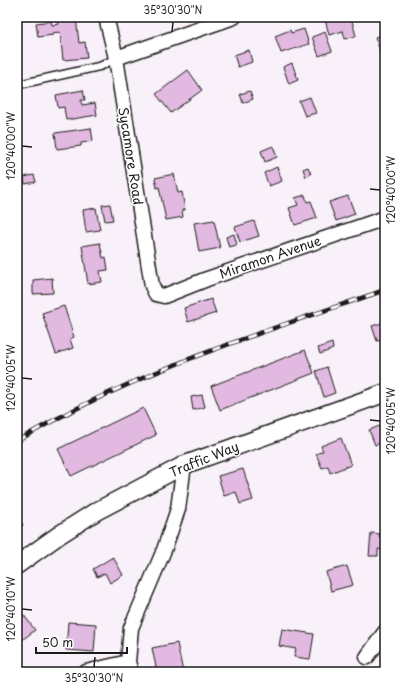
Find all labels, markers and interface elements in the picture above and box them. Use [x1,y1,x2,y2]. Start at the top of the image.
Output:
text: 35°30'30"N [144,2,203,17]
street label: Sycamore Road [114,106,149,206]
text: 120°40'00"W [3,111,18,180]
text: 120°40'00"W [383,155,398,224]
street label: Miramon Avenue [216,230,323,283]
text: 120°40'05"W [3,344,18,411]
text: 120°40'05"W [383,387,398,454]
street label: Traffic Way [166,436,242,481]
text: 120°40'10"W [3,576,18,642]
scale bar [36,629,127,655]
text: 50 m [42,633,73,651]
text: 35°30'30"N [65,670,124,685]

